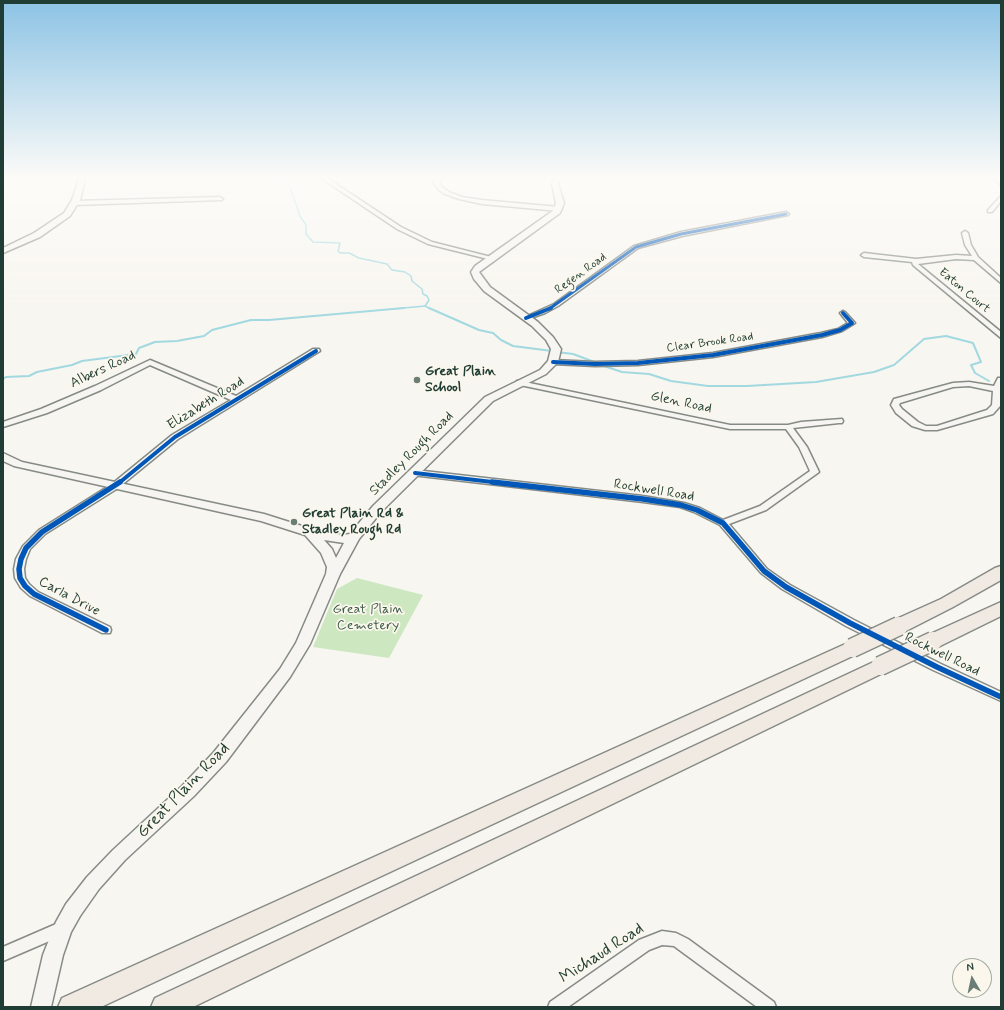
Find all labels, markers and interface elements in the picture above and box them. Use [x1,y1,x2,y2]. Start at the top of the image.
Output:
street label: Regen Road [552,250,610,298]
street label: Eaton Court [936,265,992,317]
street label: Clear Brook Road [666,330,754,356]
street label: Albers Road [68,348,138,392]
place label: Great Plain School [425,364,496,396]
street label: Elizabeth Road [164,374,248,434]
marker: Great Plain School [412,375,422,385]
street label: Glen Road [649,388,713,418]
street label: Stadley Rough Road [366,408,458,500]
street label: Rockwell Road [612,476,696,506]
place label: Great Plain Rd & Stadley Rough Rd [302,506,404,538]
marker: Great Plain Rd & Stadley Rough Rd [289,517,299,527]
street label: Carla Drive [35,574,103,620]
park label: Great Plain Cemetery [333,602,403,634]
street label: Rockwell Road [902,630,982,680]
street label: Great Plain Road [133,739,235,843]
street label: Michaud Road [556,919,648,989]
north arrow [952,958,992,998]
text: N [966,960,975,975]

